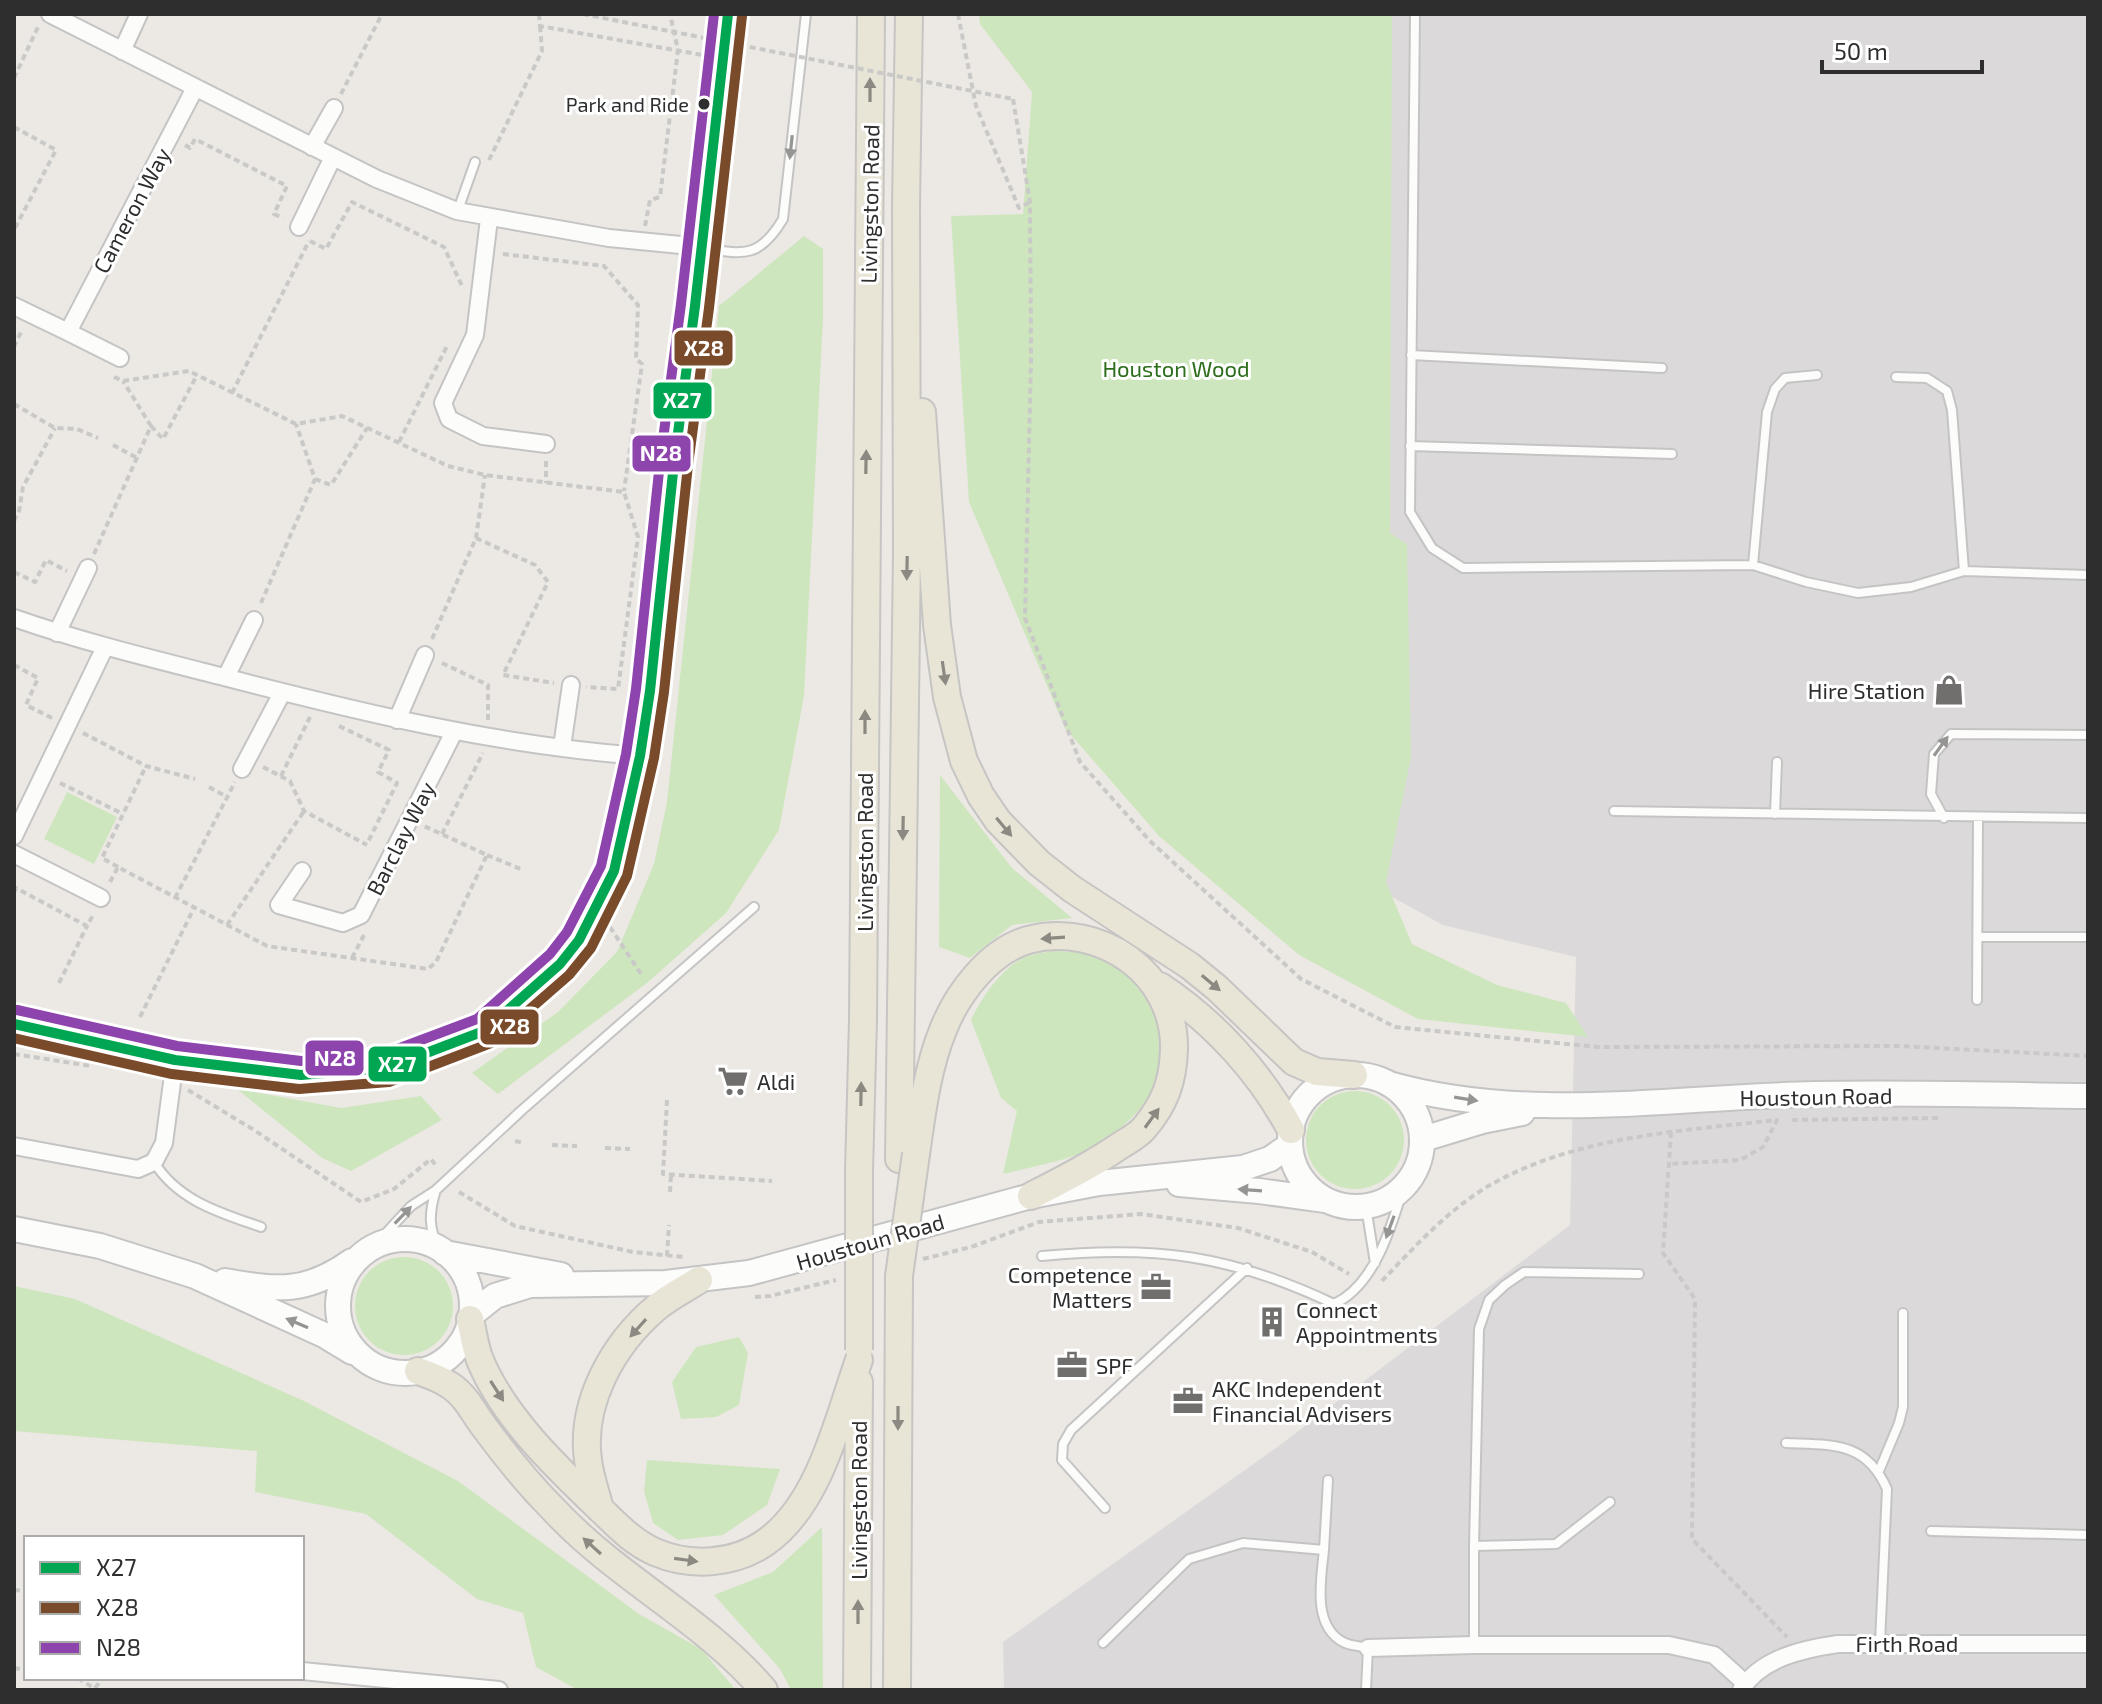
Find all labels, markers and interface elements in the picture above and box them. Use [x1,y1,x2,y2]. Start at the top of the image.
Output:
scale bar [1822,24,1982,74]
text: 50 m [1834,36,1888,65]
one-way arrow [864,77,876,102]
place label: Park and Ride [566,92,689,116]
marker: Park and Ride [696,96,712,112]
street label: Livingston Road [855,124,883,284]
one-way arrow [784,135,797,160]
street label: Cameron Way [87,142,175,277]
line badge: X28 [673,329,734,367]
text: X28 [684,334,724,360]
park label: Houston Wood [1102,355,1250,381]
line badge: X27 [652,381,713,420]
text: X27 [663,386,702,412]
line badge: N28 [631,434,692,473]
text: N28 [640,439,682,465]
one-way arrow [860,449,873,474]
one-way arrow [901,556,913,581]
one-way arrow [938,661,951,686]
shop icon: Hire Station [1932,673,1966,707]
place label: Hire Station [1808,677,1925,703]
one-way arrow [859,709,871,734]
one-way arrow [1933,735,1949,757]
street label: Livingston Road [851,772,877,932]
street label: Barclay Way [360,777,440,899]
one-way arrow [897,816,910,841]
one-way arrow [995,817,1012,837]
one-way arrow [1040,932,1065,945]
one-way arrow [1201,974,1221,991]
line badge: X28 [479,1008,540,1046]
text: X28 [490,1012,530,1038]
line badge: N28 [304,1039,365,1077]
text: N28 [314,1044,356,1070]
line badge: X27 [367,1045,428,1083]
text: X27 [378,1050,417,1076]
supermarket icon: Aldi [716,1064,750,1098]
place label: Aldi [757,1068,795,1094]
one-way arrow [854,1081,867,1106]
street label: Houstoun Road [1739,1082,1893,1110]
one-way arrow [1453,1093,1478,1106]
one-way arrow [1144,1107,1159,1128]
one-way arrow [1237,1183,1262,1196]
one-way arrow [393,1206,412,1225]
street label: Houstoun Road [793,1207,947,1275]
one-way arrow [1383,1215,1396,1239]
place label: Competence Matters [1008,1261,1132,1312]
office icon: Competence Matters [1139,1270,1173,1304]
place label: Connect Appointments [1296,1296,1438,1347]
building icon: Connect Appointments [1255,1305,1289,1339]
one-way arrow [285,1317,309,1330]
one-way arrow [629,1318,647,1337]
office icon: SPF [1055,1348,1089,1382]
place label: SPF [1096,1352,1133,1378]
place label: AKC Independent Financial Advisers [1212,1375,1392,1426]
one-way arrow [490,1380,504,1402]
office icon: AKC Independent Financial Advisers [1171,1384,1205,1418]
one-way arrow [892,1406,904,1431]
street label: Livingston Road [845,1420,871,1580]
legend [24,1536,304,1680]
one-way arrow [583,1538,602,1556]
text: X27 [96,1552,136,1581]
one-way arrow [674,1554,699,1567]
text: X28 [96,1592,139,1621]
one-way arrow [851,1599,864,1624]
street label: Firth Road [1856,1630,1958,1656]
text: N28 [96,1632,141,1661]

